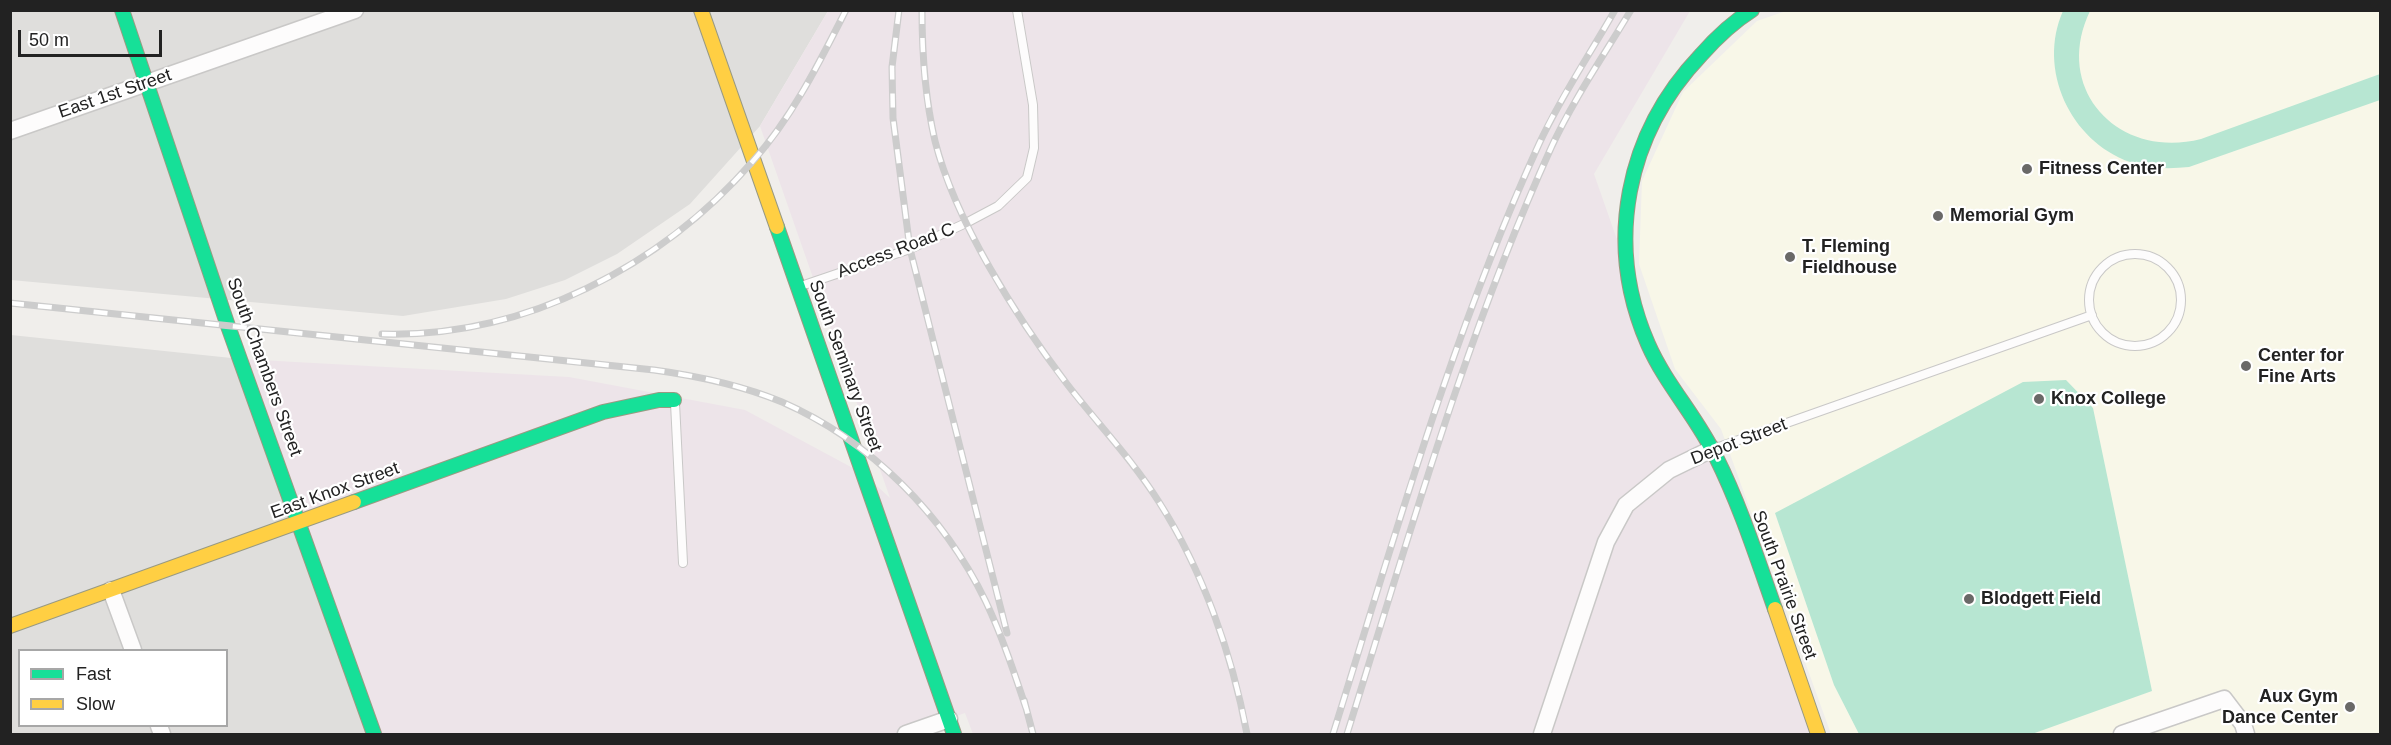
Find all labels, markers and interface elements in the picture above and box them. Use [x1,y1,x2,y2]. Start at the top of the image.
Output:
scale bar [21,18,165,56]
text: 50 m [29,30,69,50]
street label: East 1st Street [56,65,174,123]
place label: Fitness Center [2039,158,2164,180]
marker: Fitness Center [2020,162,2034,176]
place label: Memorial Gym [1950,205,2074,227]
marker: Memorial Gym [1931,209,1945,223]
street label: Access Road C [834,219,958,283]
place label: T. Fleming Fieldhouse [1802,236,1897,278]
marker: T. Fleming Fieldhouse [1783,250,1797,264]
street label: South Chambers Street [222,275,306,459]
street label: South Seminary Street [804,277,886,455]
place label: Center for Fine Arts [2258,345,2344,388]
marker: Center for Fine Arts [2239,359,2253,373]
place label: Knox College [2051,388,2166,410]
marker: Knox College [2032,392,2046,406]
street label: Depot Street [1688,414,1790,470]
street label: East Knox Street [268,458,402,524]
street label: South Prairie Street [1747,508,1821,662]
place label: Blodgett Field [1981,588,2101,610]
marker: Blodgett Field [1962,592,1976,606]
legend [18,649,228,727]
text: Fast [76,664,111,684]
place label: Aux Gym Dance Center [2222,686,2338,728]
text: Slow [76,694,115,714]
marker: Aux Gym Dance Center [2343,700,2357,714]

